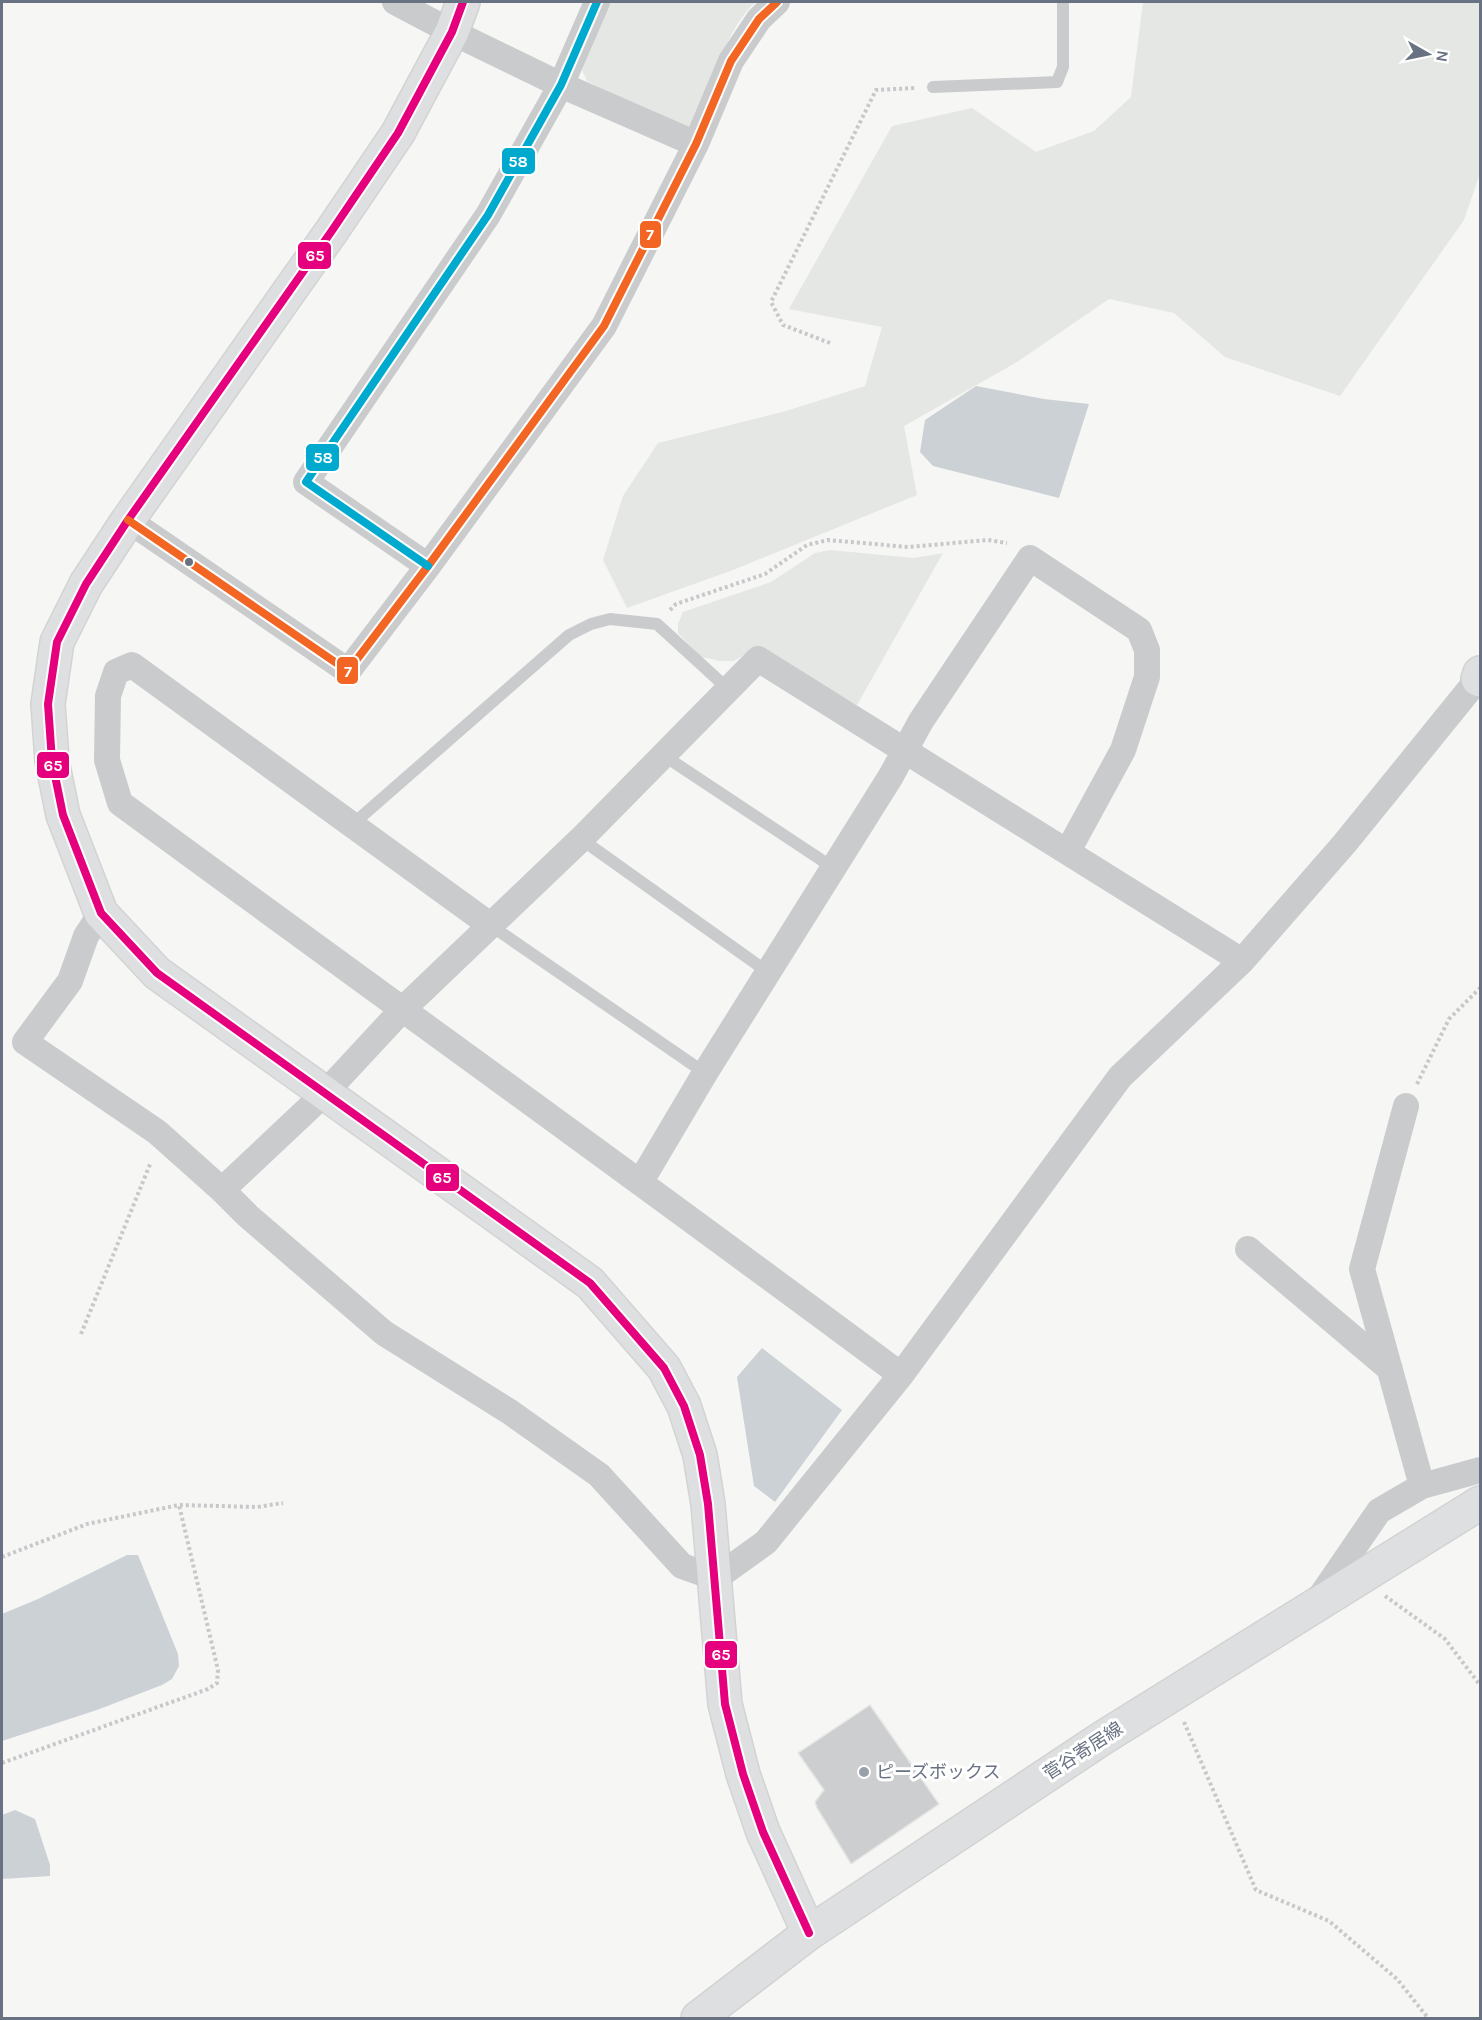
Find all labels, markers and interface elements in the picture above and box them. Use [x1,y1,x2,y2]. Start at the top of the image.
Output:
north arrow [1398,24,1458,84]
text: N [1432,49,1453,63]
line badge: 58 [501,147,536,175]
text: 58 [508,152,528,171]
line badge: 7 [639,220,662,249]
text: 7 [646,225,654,244]
line badge: 65 [297,241,332,270]
text: 65 [305,246,325,265]
line badge: 58 [305,443,340,472]
text: 58 [313,448,333,467]
unlabelled marker [183,556,195,568]
line badge: 7 [336,656,359,685]
text: 7 [344,662,352,681]
line badge: 65 [36,751,70,779]
text: 65 [43,756,63,775]
line badge: 65 [425,1163,460,1192]
text: 65 [432,1168,452,1187]
line badge: 65 [704,1640,738,1669]
text: 65 [711,1645,731,1664]
street label: 菅谷寄居線 [1039,1717,1127,1785]
place label: ピーズボックス [876,1761,1001,1783]
marker: ピーズボックス [857,1765,871,1779]

